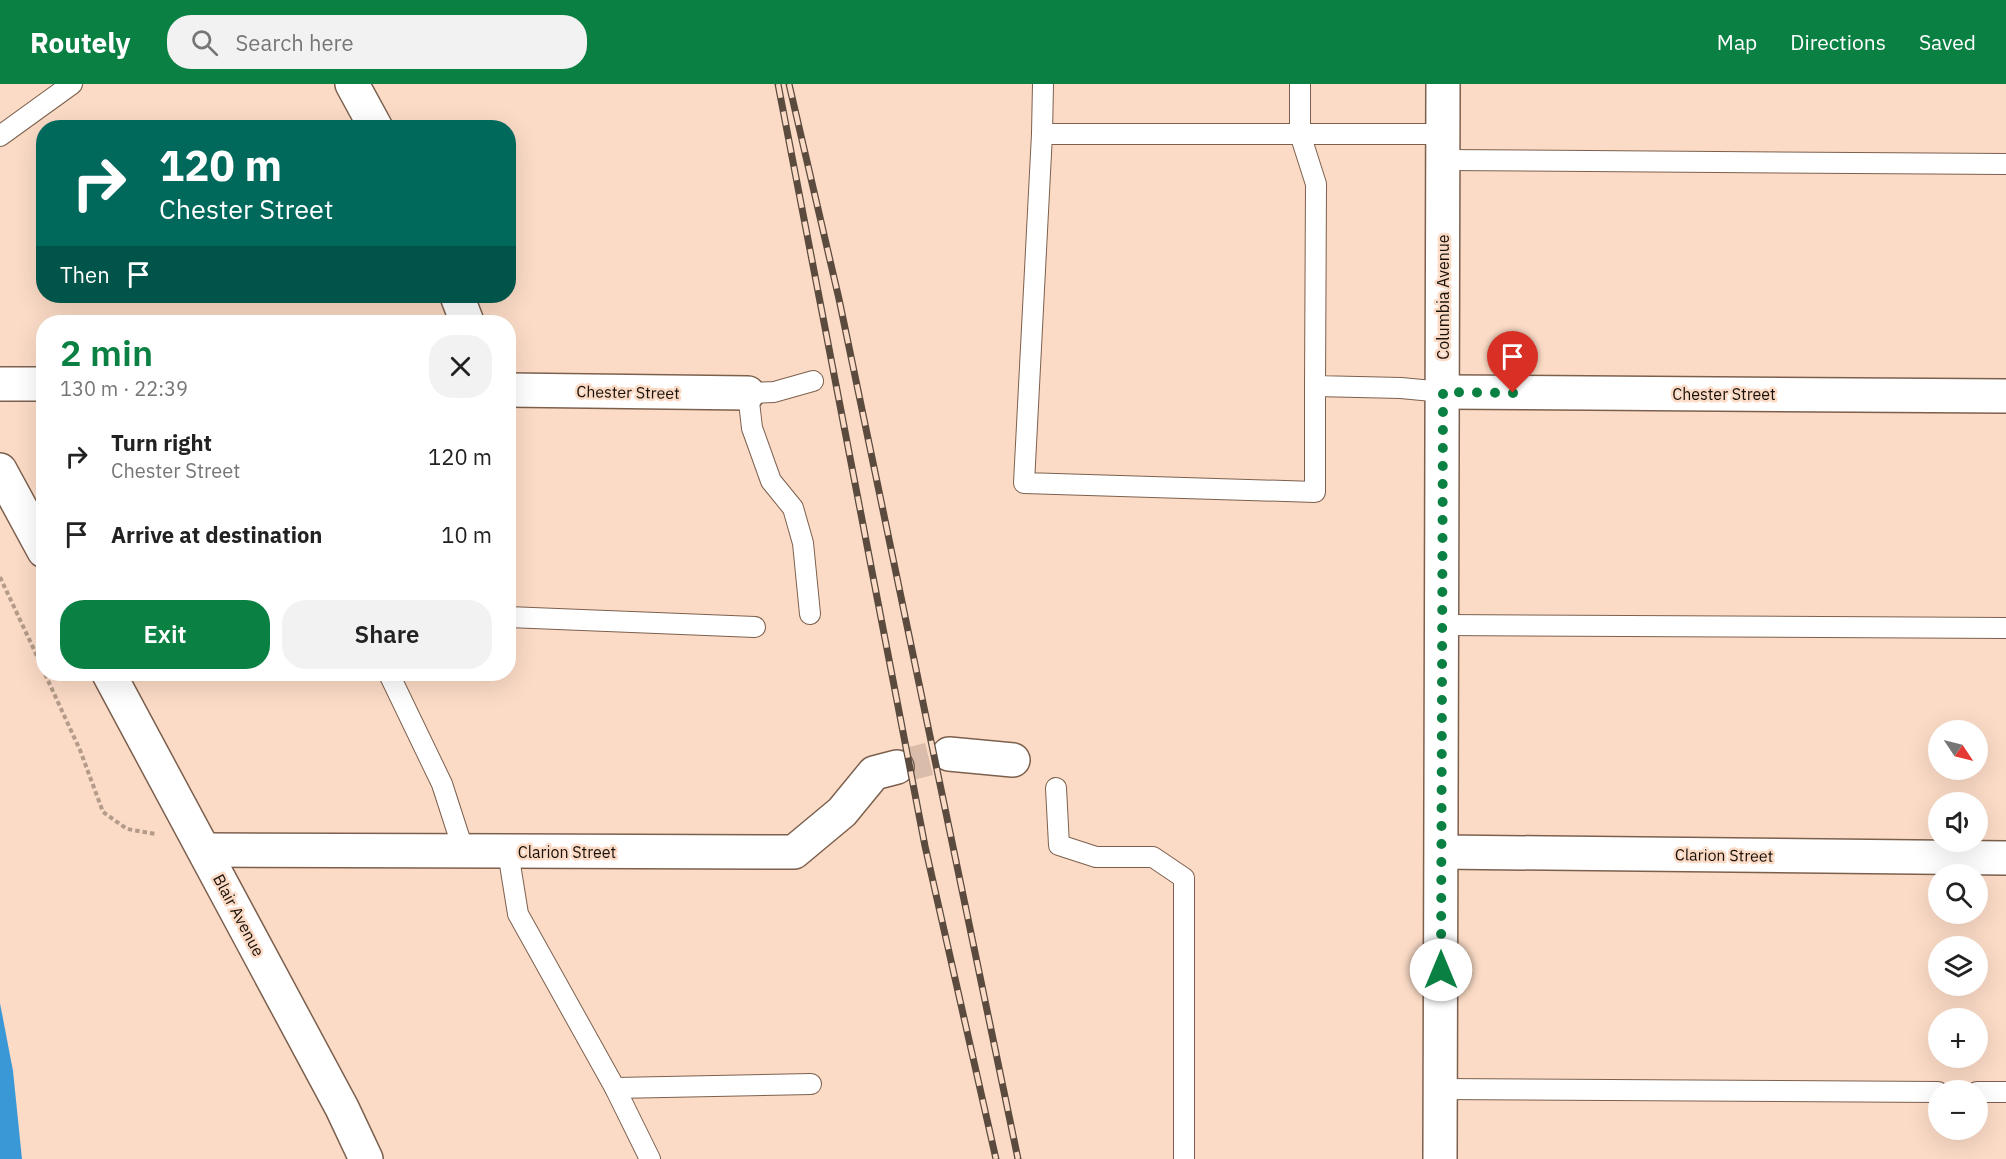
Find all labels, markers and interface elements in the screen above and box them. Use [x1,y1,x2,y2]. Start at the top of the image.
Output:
search box [167,15,587,69]
text: Routely [30,24,131,61]
icon: search [188,26,221,59]
text: Search here [236,28,354,57]
text: Map [1717,28,1757,56]
text: Directions [1790,28,1886,56]
text: Saved [1919,28,1976,56]
text: 120 m [159,138,282,193]
icon: right [60,144,138,222]
text: Chester Street [159,191,333,226]
street label: Columbia Avenue [1433,234,1453,360]
icon: arrive [122,258,155,291]
text: Then [60,260,110,289]
text: 2 min [60,329,153,376]
pin [1487,331,1538,393]
button: close [429,335,492,398]
icon: arrive [1496,340,1529,373]
text: 130 m · 22:39 [60,375,188,402]
street label: Chester Street [576,381,680,403]
street label: Chester Street [1672,384,1776,404]
text: Turn right [111,428,212,457]
icon: right [60,440,93,473]
text: 120 m [428,442,492,471]
text: Chester Street [111,457,240,484]
icon: arrive [60,518,93,551]
text: Arrive at destination [111,520,322,549]
text: 10 m [441,520,492,549]
button: Exit [60,600,270,669]
button: Share [282,600,492,669]
north arrow [1928,720,1988,780]
map controls [1928,720,1988,1140]
button: sound [1928,792,1988,852]
street label: Clarion Street [518,842,616,862]
street label: Clarion Street [1675,844,1773,866]
button: search [1928,864,1988,924]
street label: Blair Avenue [209,870,269,960]
button: layers [1928,936,1988,996]
position arrow [1409,938,1473,1002]
button: + [1928,1008,1988,1068]
button: − [1928,1080,1988,1140]

